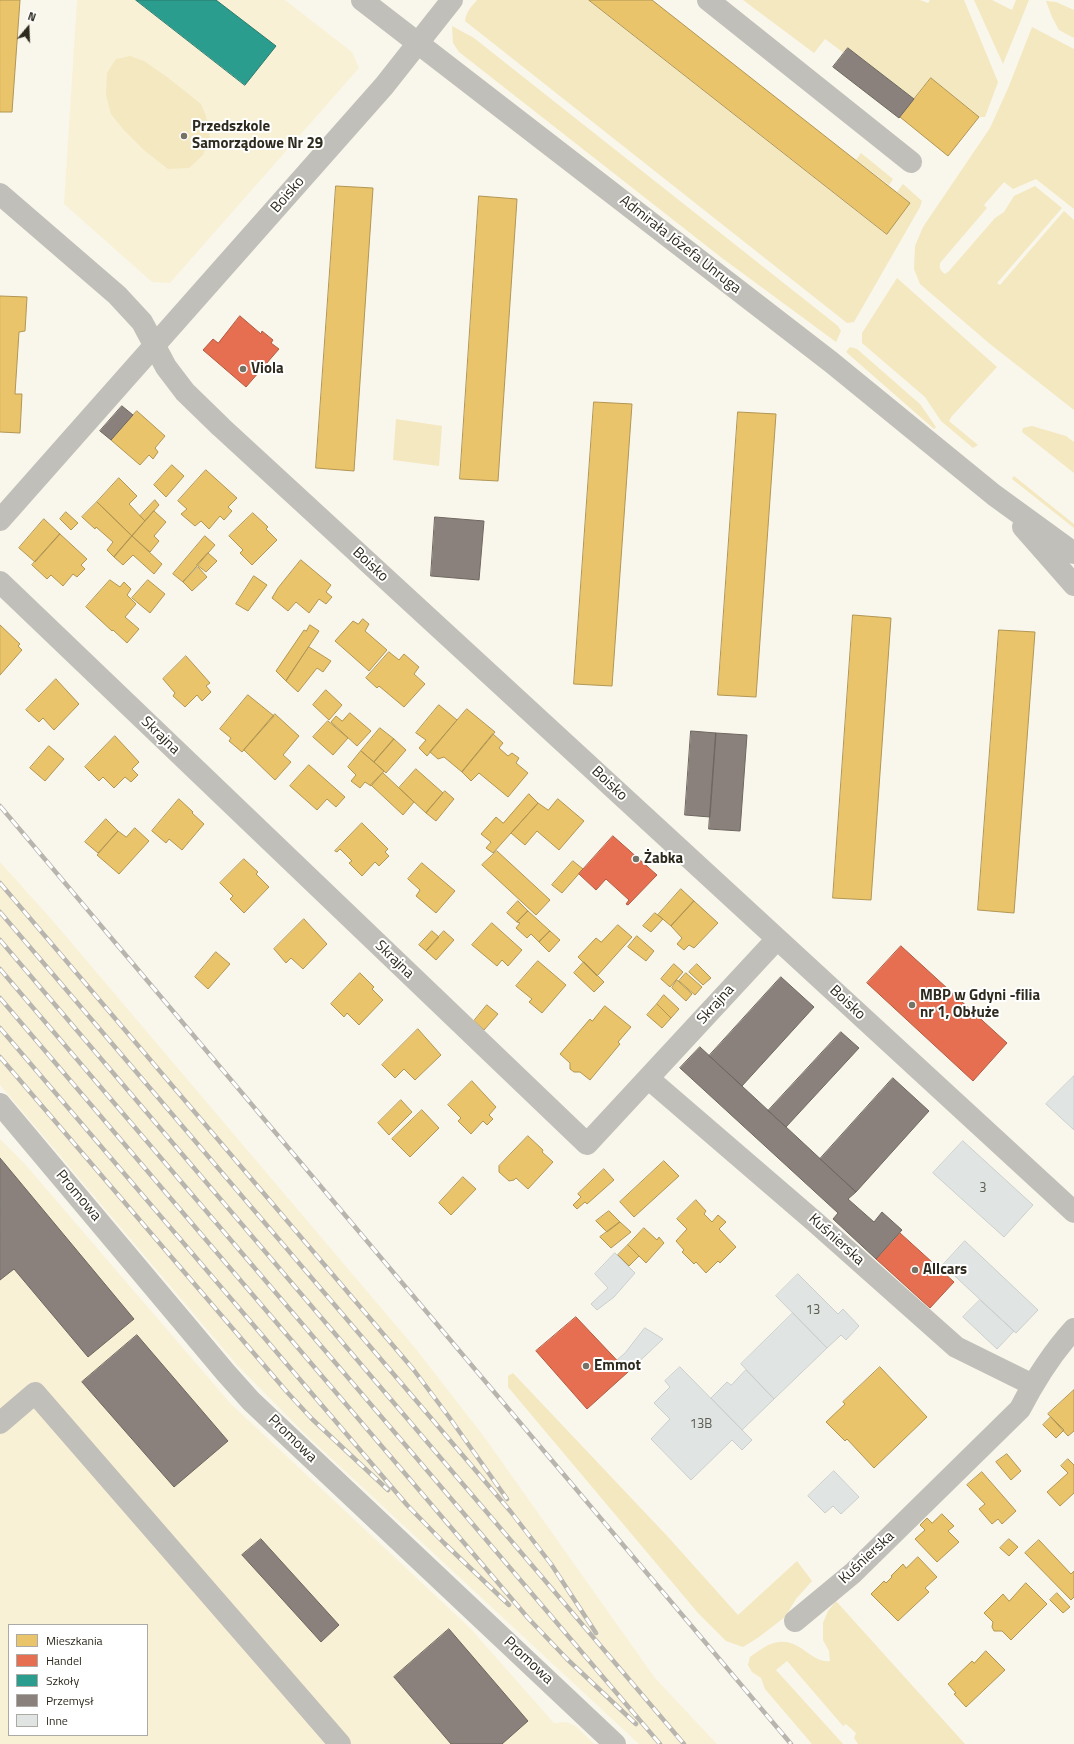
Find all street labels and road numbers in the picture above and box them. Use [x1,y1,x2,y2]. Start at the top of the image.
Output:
street label: Boisko [267,173,309,217]
street label: Admirała Józefa Unruga [616,192,744,298]
street label: Boisko [348,544,392,586]
street label: Skrajna [137,713,183,759]
street label: Boisko [587,763,631,805]
street label: Skrajna [371,937,417,983]
street label: Skrajna [694,982,738,1028]
street label: Boisko [825,982,869,1024]
street label: Promowa [51,1167,105,1225]
street label: Kuśnierska [804,1210,868,1270]
street label: Promowa [264,1411,320,1467]
street label: Kuśnierska [836,1528,898,1588]
street label: Promowa [500,1634,556,1688]

